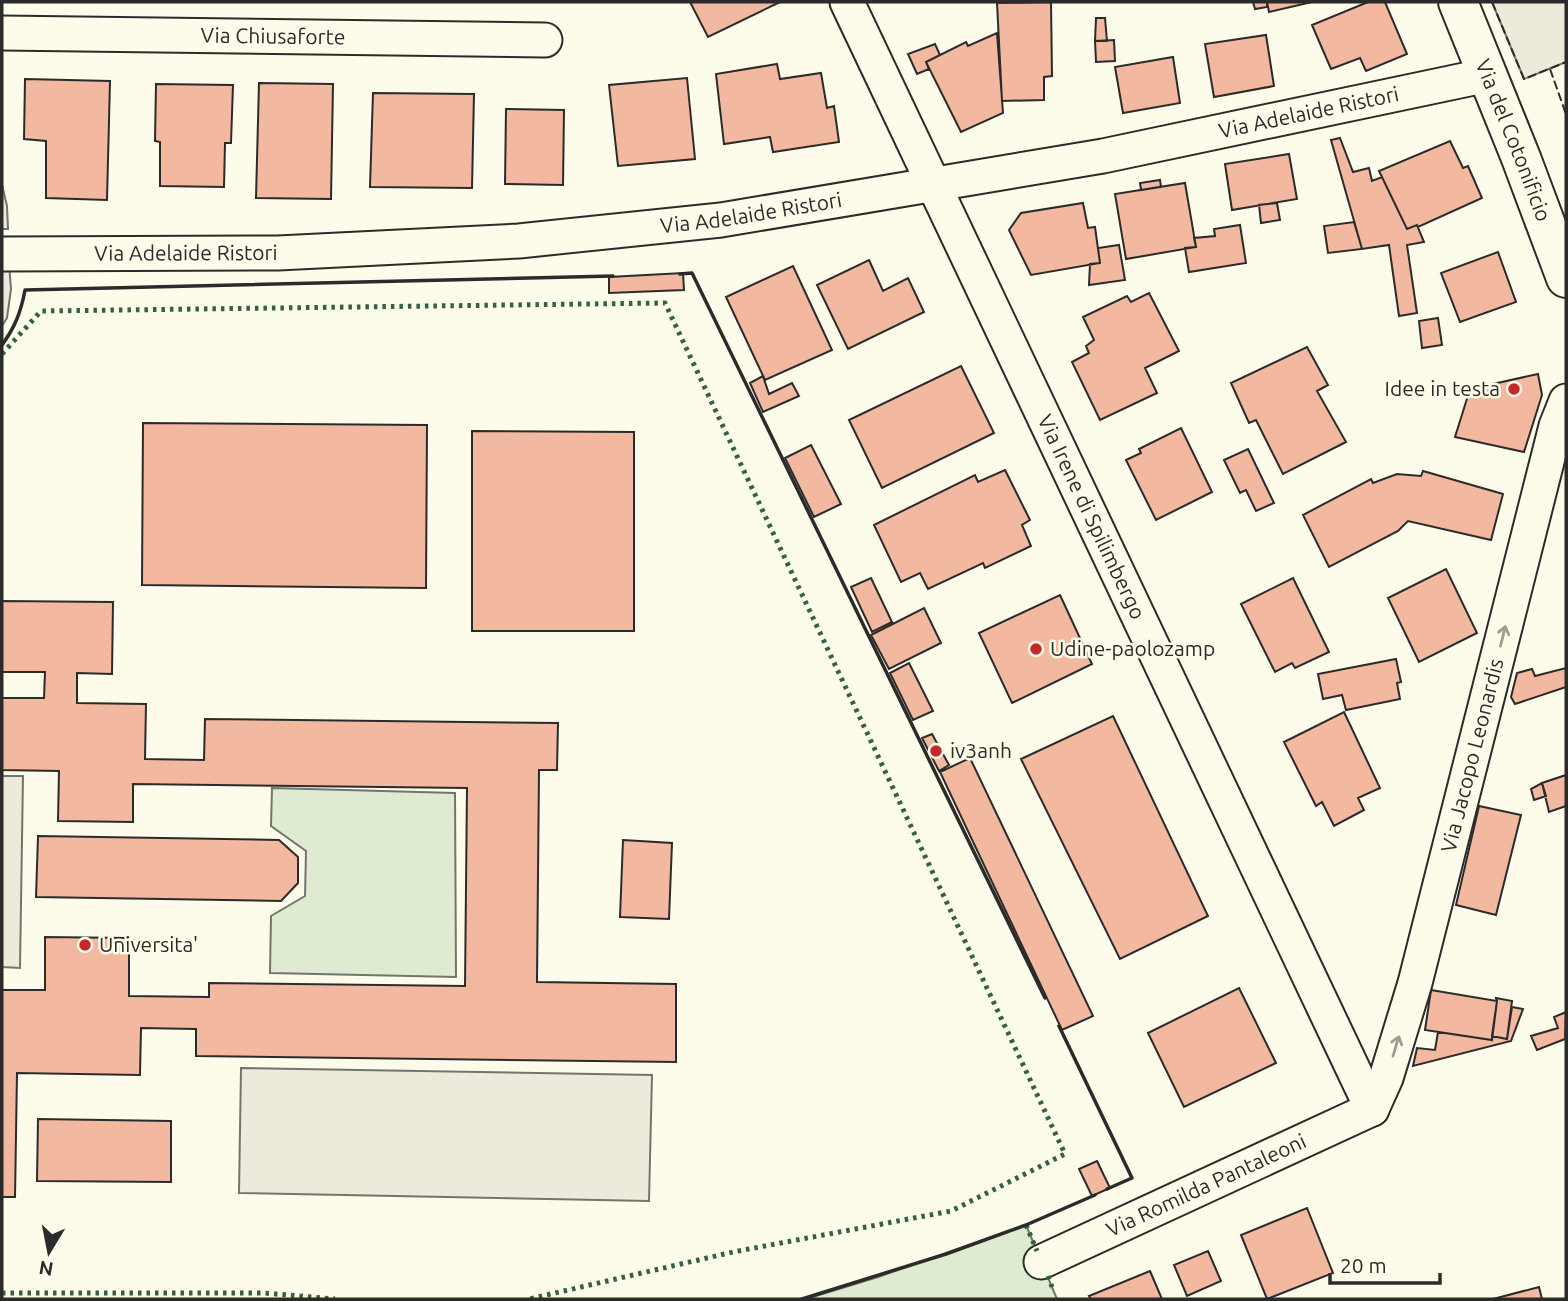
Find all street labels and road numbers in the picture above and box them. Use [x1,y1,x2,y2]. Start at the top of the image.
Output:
street label: Via Chiusaforte [200,23,345,48]
street label: Via del Cotonificio [1471,56,1557,224]
street label: Via Adelaide Ristori [1216,81,1401,142]
street label: Via Adelaide Ristori [659,187,843,237]
street label: Via Adelaide Ristori [94,240,278,265]
street label: Via Irene di Spilimbergo [1033,410,1151,623]
street label: Via Jacopo Leonardis [1436,656,1508,855]
street label: Via Romilda Pantaleoni [1102,1128,1310,1241]

